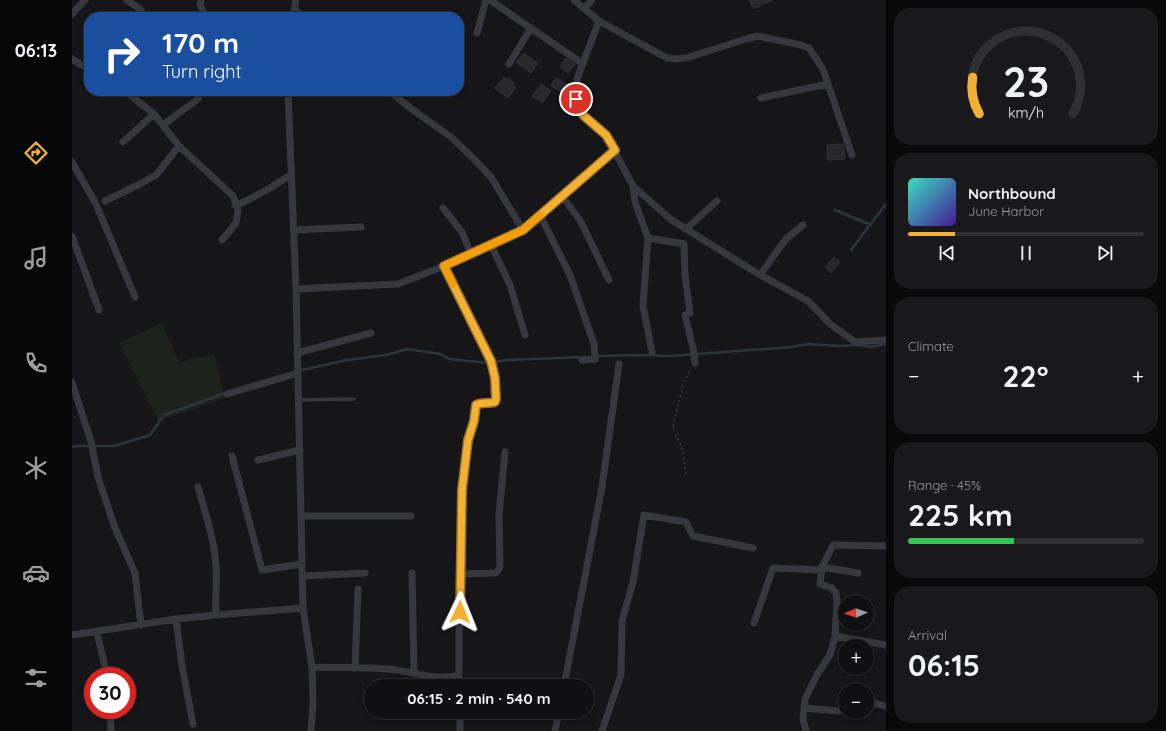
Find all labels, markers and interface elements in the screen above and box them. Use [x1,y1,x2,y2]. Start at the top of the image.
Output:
text: 170 m [162,25,239,60]
icon: right [96,28,148,80]
text: 06:13 [15,39,57,62]
text: 23 [1003,55,1049,107]
text: Turn right [162,60,242,83]
pin [559,82,593,116]
icon: arrive [565,88,587,110]
text: km/h [1008,104,1044,122]
icon: directions [22,139,50,167]
text: Northbound [968,184,1056,203]
text: June Harbor [968,203,1044,219]
icon: previous [936,242,958,264]
icon: pause [1015,242,1037,264]
icon: next [1094,242,1116,264]
icon: music [22,244,50,272]
text: Climate [908,338,954,354]
icon: phone [22,349,50,377]
text: 22° [1003,357,1048,395]
text: − [908,362,919,390]
text: + [1132,362,1144,390]
icon: climate [22,454,50,482]
text: Range · 45% [908,477,981,493]
text: 225 km [908,496,1013,534]
icon: car [22,559,50,587]
position arrow [439,591,481,633]
north arrow [838,595,874,631]
map controls [838,595,874,719]
text: Arrival [908,627,947,643]
button: + [838,639,874,675]
text: 06:15 [908,646,980,684]
icon: filters [22,664,50,692]
speed limit sign: 30 [84,667,136,719]
button: − [838,683,874,719]
text: 06:15 · 2 min · 540 m [407,689,551,708]

